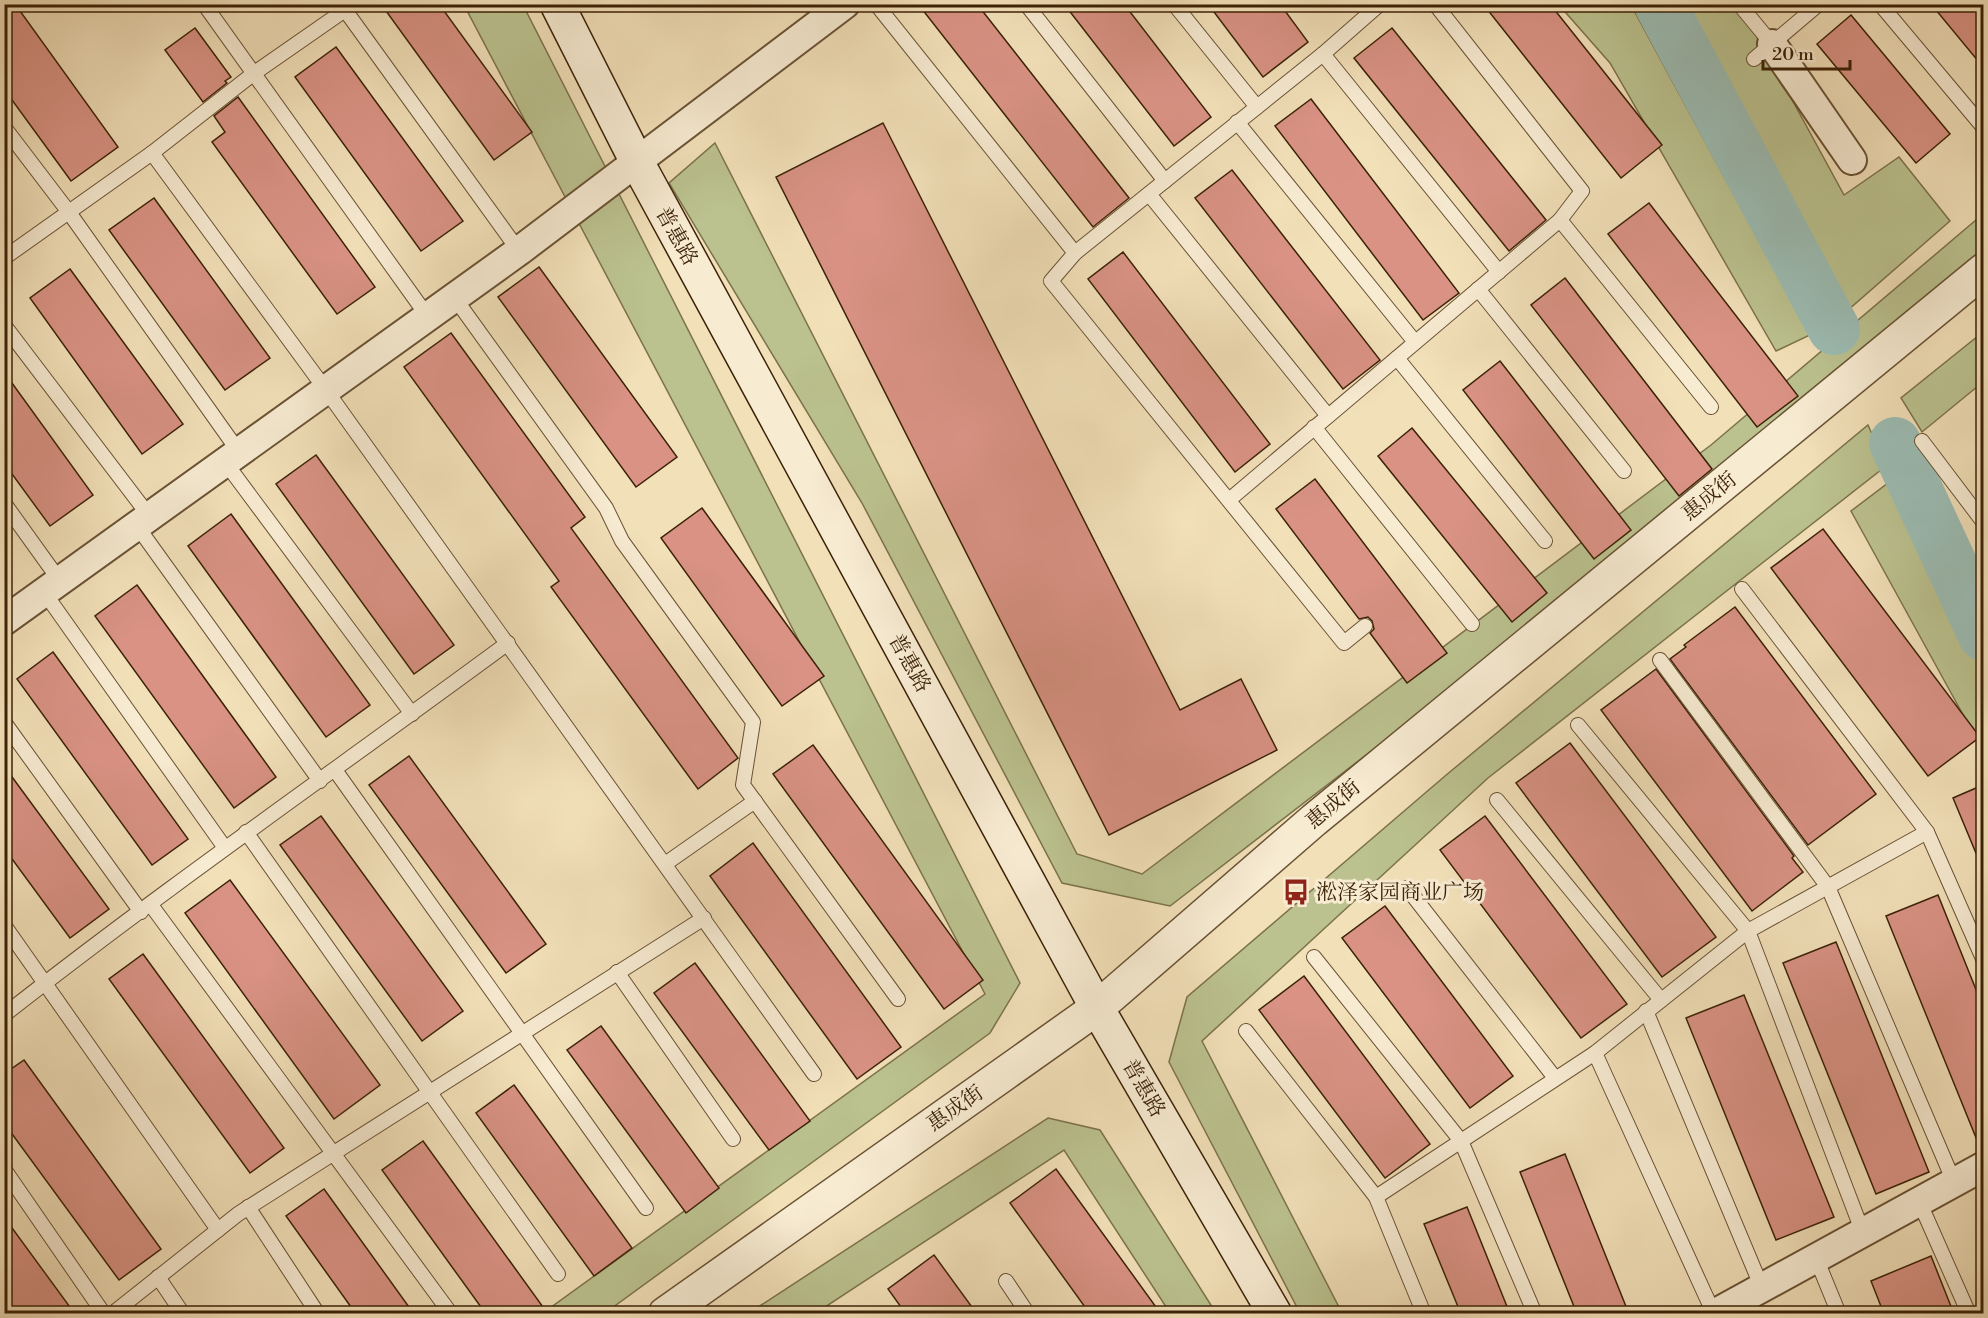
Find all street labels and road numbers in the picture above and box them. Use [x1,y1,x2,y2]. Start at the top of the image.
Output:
street label: 普惠路 [649,203,703,270]
street label: 惠成街 [1677,467,1742,527]
street label: 普惠路 [882,630,936,697]
street label: 惠成街 [1301,775,1366,835]
street label: 普惠路 [1116,1055,1170,1122]
street label: 惠成街 [922,1080,989,1138]

